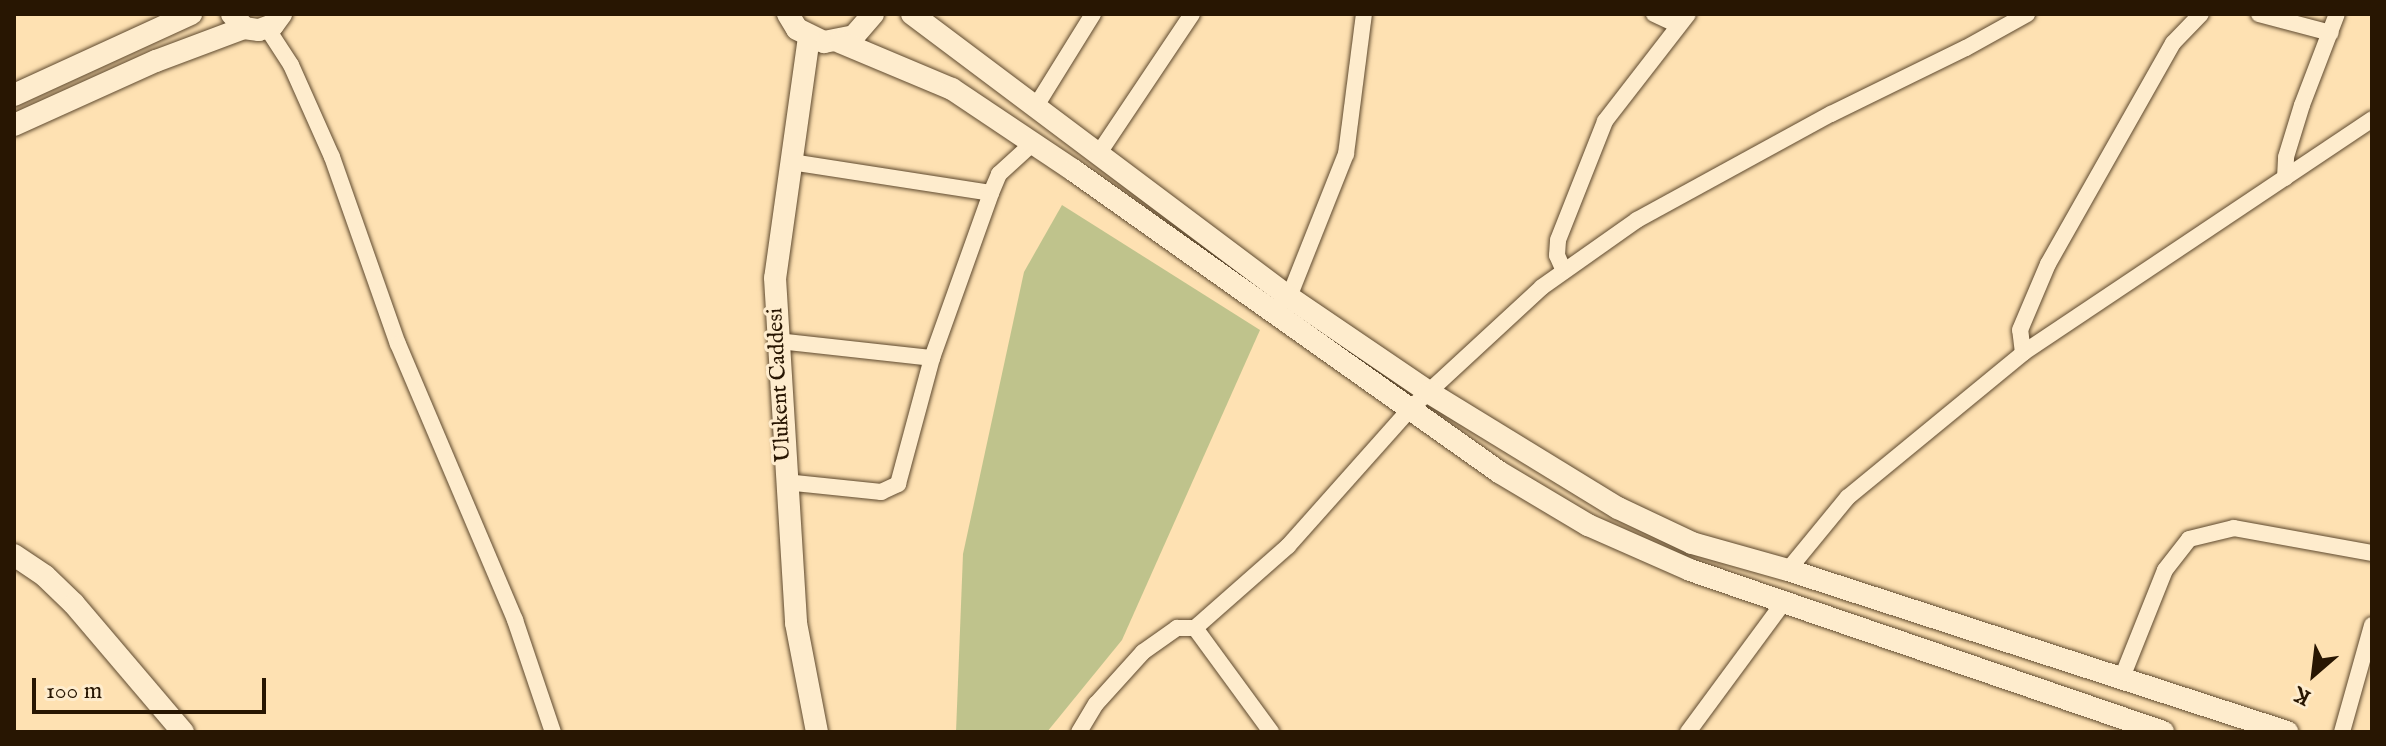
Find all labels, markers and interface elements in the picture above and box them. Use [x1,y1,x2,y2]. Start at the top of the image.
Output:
street label: Ulukent Caddesi [763,307,797,463]
north arrow [2274,634,2354,714]
scale bar [36,662,270,712]
text: 100 m [46,676,102,707]
text: K [2289,679,2316,711]

